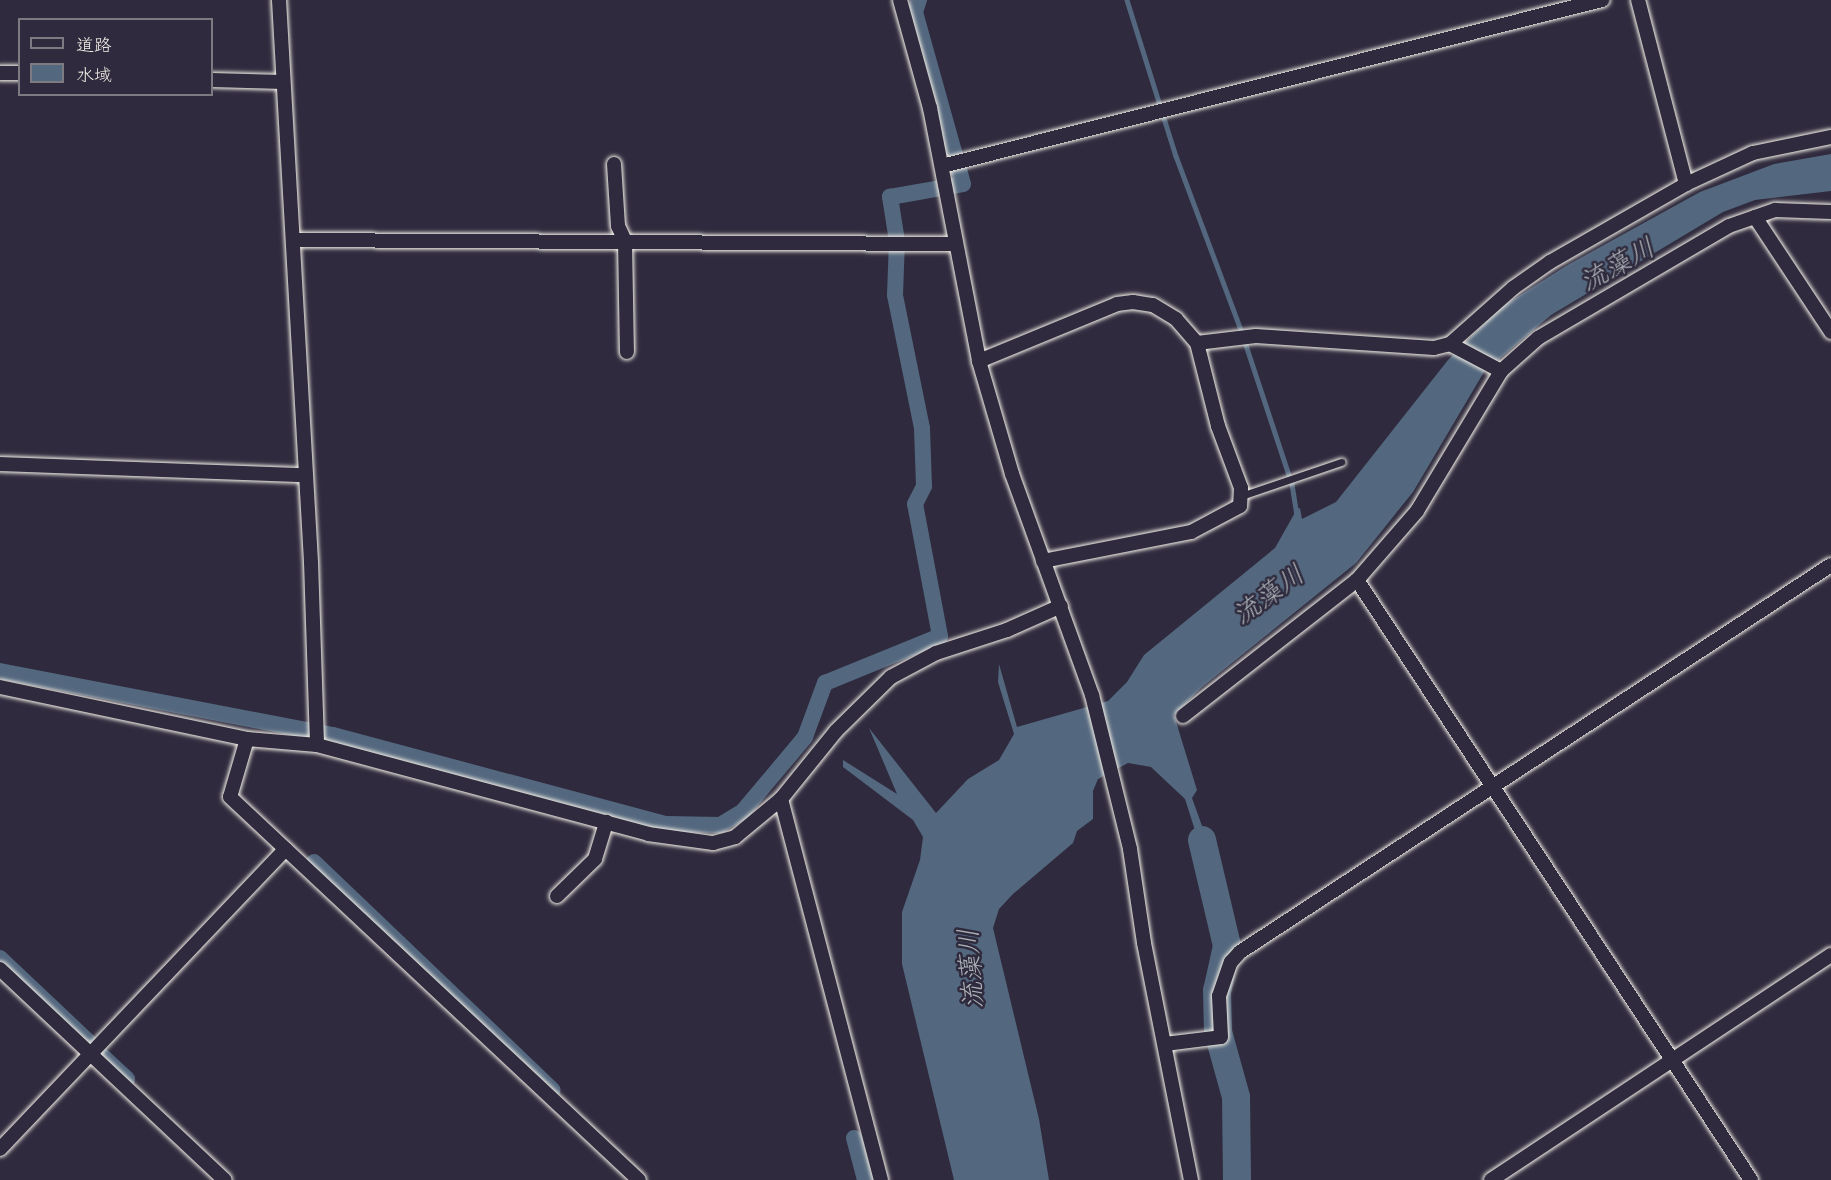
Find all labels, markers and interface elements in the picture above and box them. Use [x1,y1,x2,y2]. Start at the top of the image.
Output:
legend [18,18,213,96]
text: 道路 [76,34,112,56]
text: 水域 [76,64,112,86]
water label: 流藻川 [1574,230,1660,298]
water label: 流藻川 [1226,557,1310,631]
water label: 流藻川 [951,927,989,1011]

